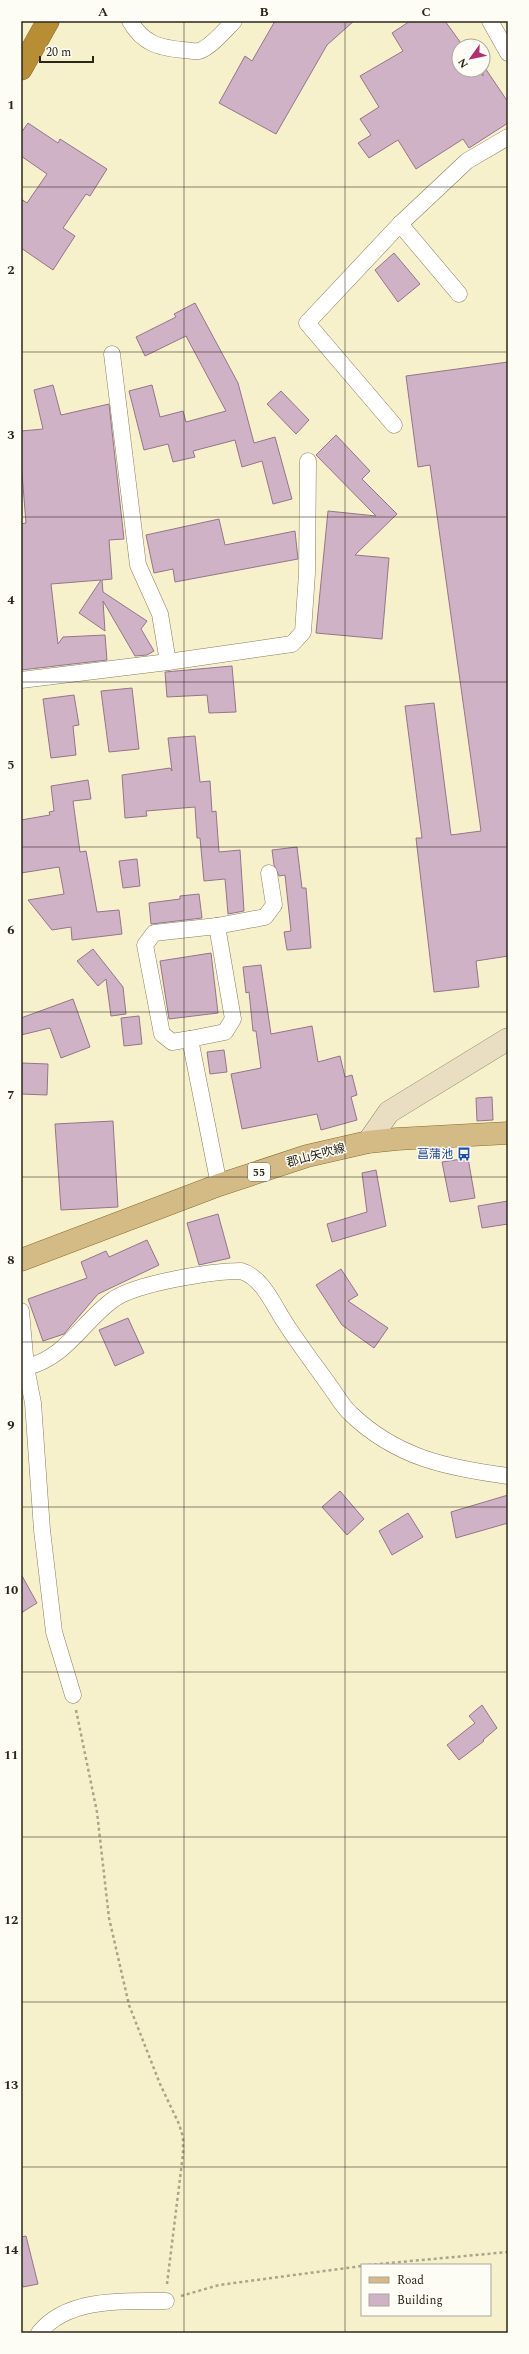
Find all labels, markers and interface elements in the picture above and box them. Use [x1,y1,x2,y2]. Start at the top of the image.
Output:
text: A [98,2,108,22]
text: B [259,2,269,22]
text: C [421,2,431,22]
scale bar [40,38,93,64]
north arrow [451,38,491,78]
text: 20 m [46,43,71,62]
text: N [453,55,473,72]
text: 1 [7,95,15,115]
text: 2 [7,260,15,280]
text: 3 [7,425,15,445]
text: 4 [7,590,15,610]
text: 5 [7,755,15,775]
text: 6 [7,920,15,940]
text: 7 [7,1085,15,1105]
street label: 郡山矢吹線 [285,1139,348,1172]
place label: 菖蒲池 [417,1145,453,1164]
bus stop icon: 菖蒲池 [456,1146,472,1162]
road number: 55 [248,1163,270,1181]
text: 8 [7,1250,15,1270]
text: 9 [7,1415,15,1435]
text: 10 [4,1580,18,1600]
text: 11 [4,1745,18,1765]
text: 12 [4,1910,18,1930]
text: 13 [4,2075,18,2095]
text: 14 [4,2240,19,2260]
legend [361,2264,491,2316]
text: Road [397,2271,424,2290]
text: Building [397,2291,443,2310]

